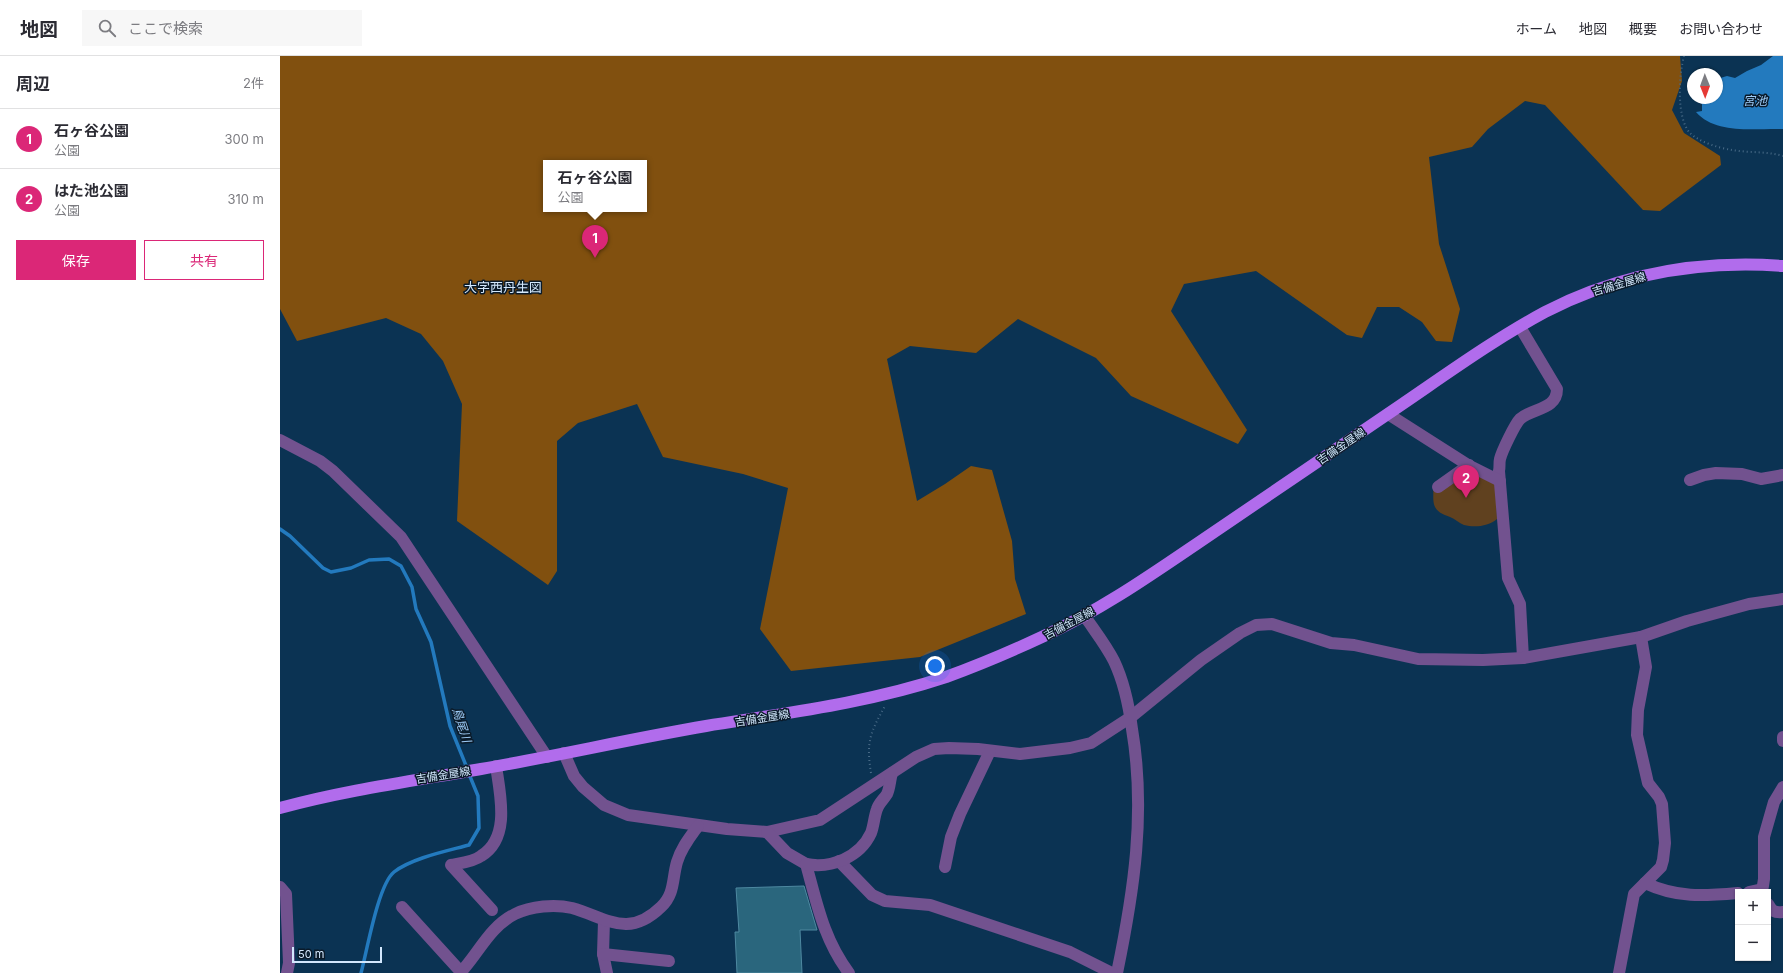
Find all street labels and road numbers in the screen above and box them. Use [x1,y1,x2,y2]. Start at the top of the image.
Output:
street label: 吉備金屋線 [1591,269,1647,299]
street label: 吉備金屋線 [1314,425,1368,467]
street label: 吉備金屋線 [1041,604,1097,642]
street label: 吉備金屋線 [734,707,790,729]
street label: 吉備金屋線 [415,764,471,786]

